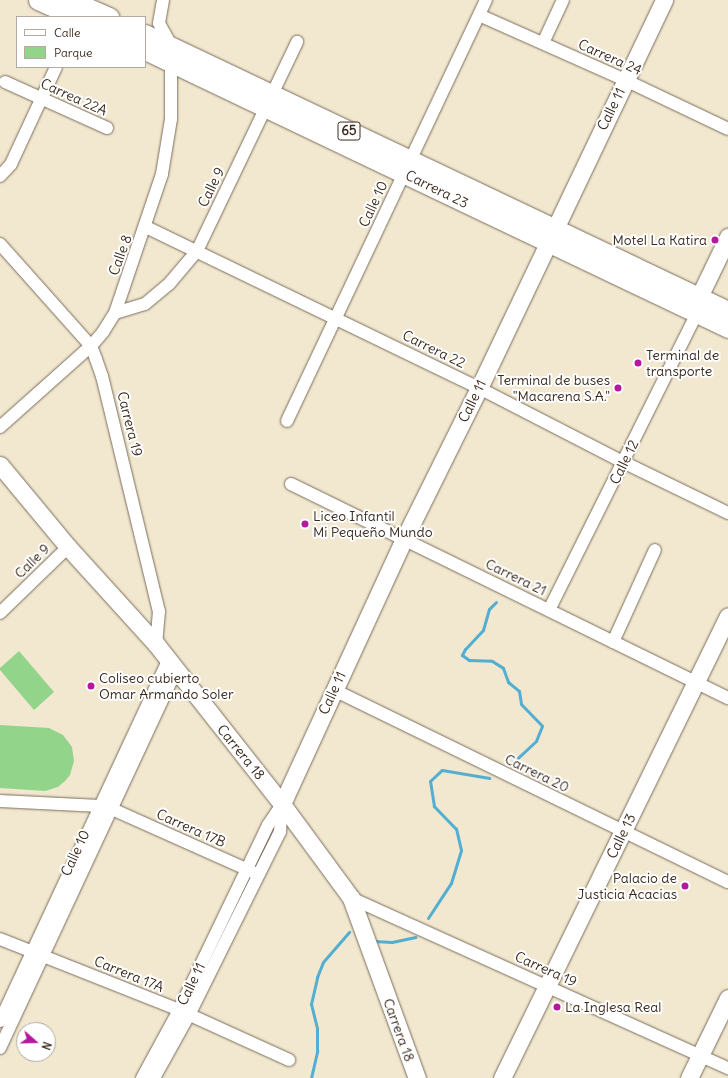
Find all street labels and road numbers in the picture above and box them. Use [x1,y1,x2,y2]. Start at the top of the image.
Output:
street label: Carrera 24 [575,35,645,79]
street label: Carrea 22A [38,75,110,119]
street label: Calle 11 [594,85,628,133]
road number: 65 [337,120,361,142]
street label: Calle 9 [194,164,228,210]
street label: Carrera 23 [403,167,471,211]
street label: Calle 10 [355,178,391,230]
street label: Calle 8 [105,232,135,278]
street label: Carrera 22 [400,327,468,371]
street label: Calle 11 [455,377,489,425]
street label: Carrera 19 [114,390,146,458]
street label: Calle 12 [606,437,642,487]
street label: Calle 9 [11,540,53,582]
street label: Carrera 21 [483,555,549,599]
street label: Calle 11 [315,669,349,717]
street label: Carrera 18 [214,721,268,783]
street label: Carrera 20 [502,750,572,796]
street label: Carrera 17B [154,805,228,851]
street label: Calle 13 [603,811,639,861]
street label: Calle 10 [57,827,93,879]
street label: Carrera 19 [512,948,580,990]
street label: Carrera 17A [92,952,166,996]
street label: Calle 11 [174,960,208,1008]
street label: Carrera 18 [380,996,418,1064]

